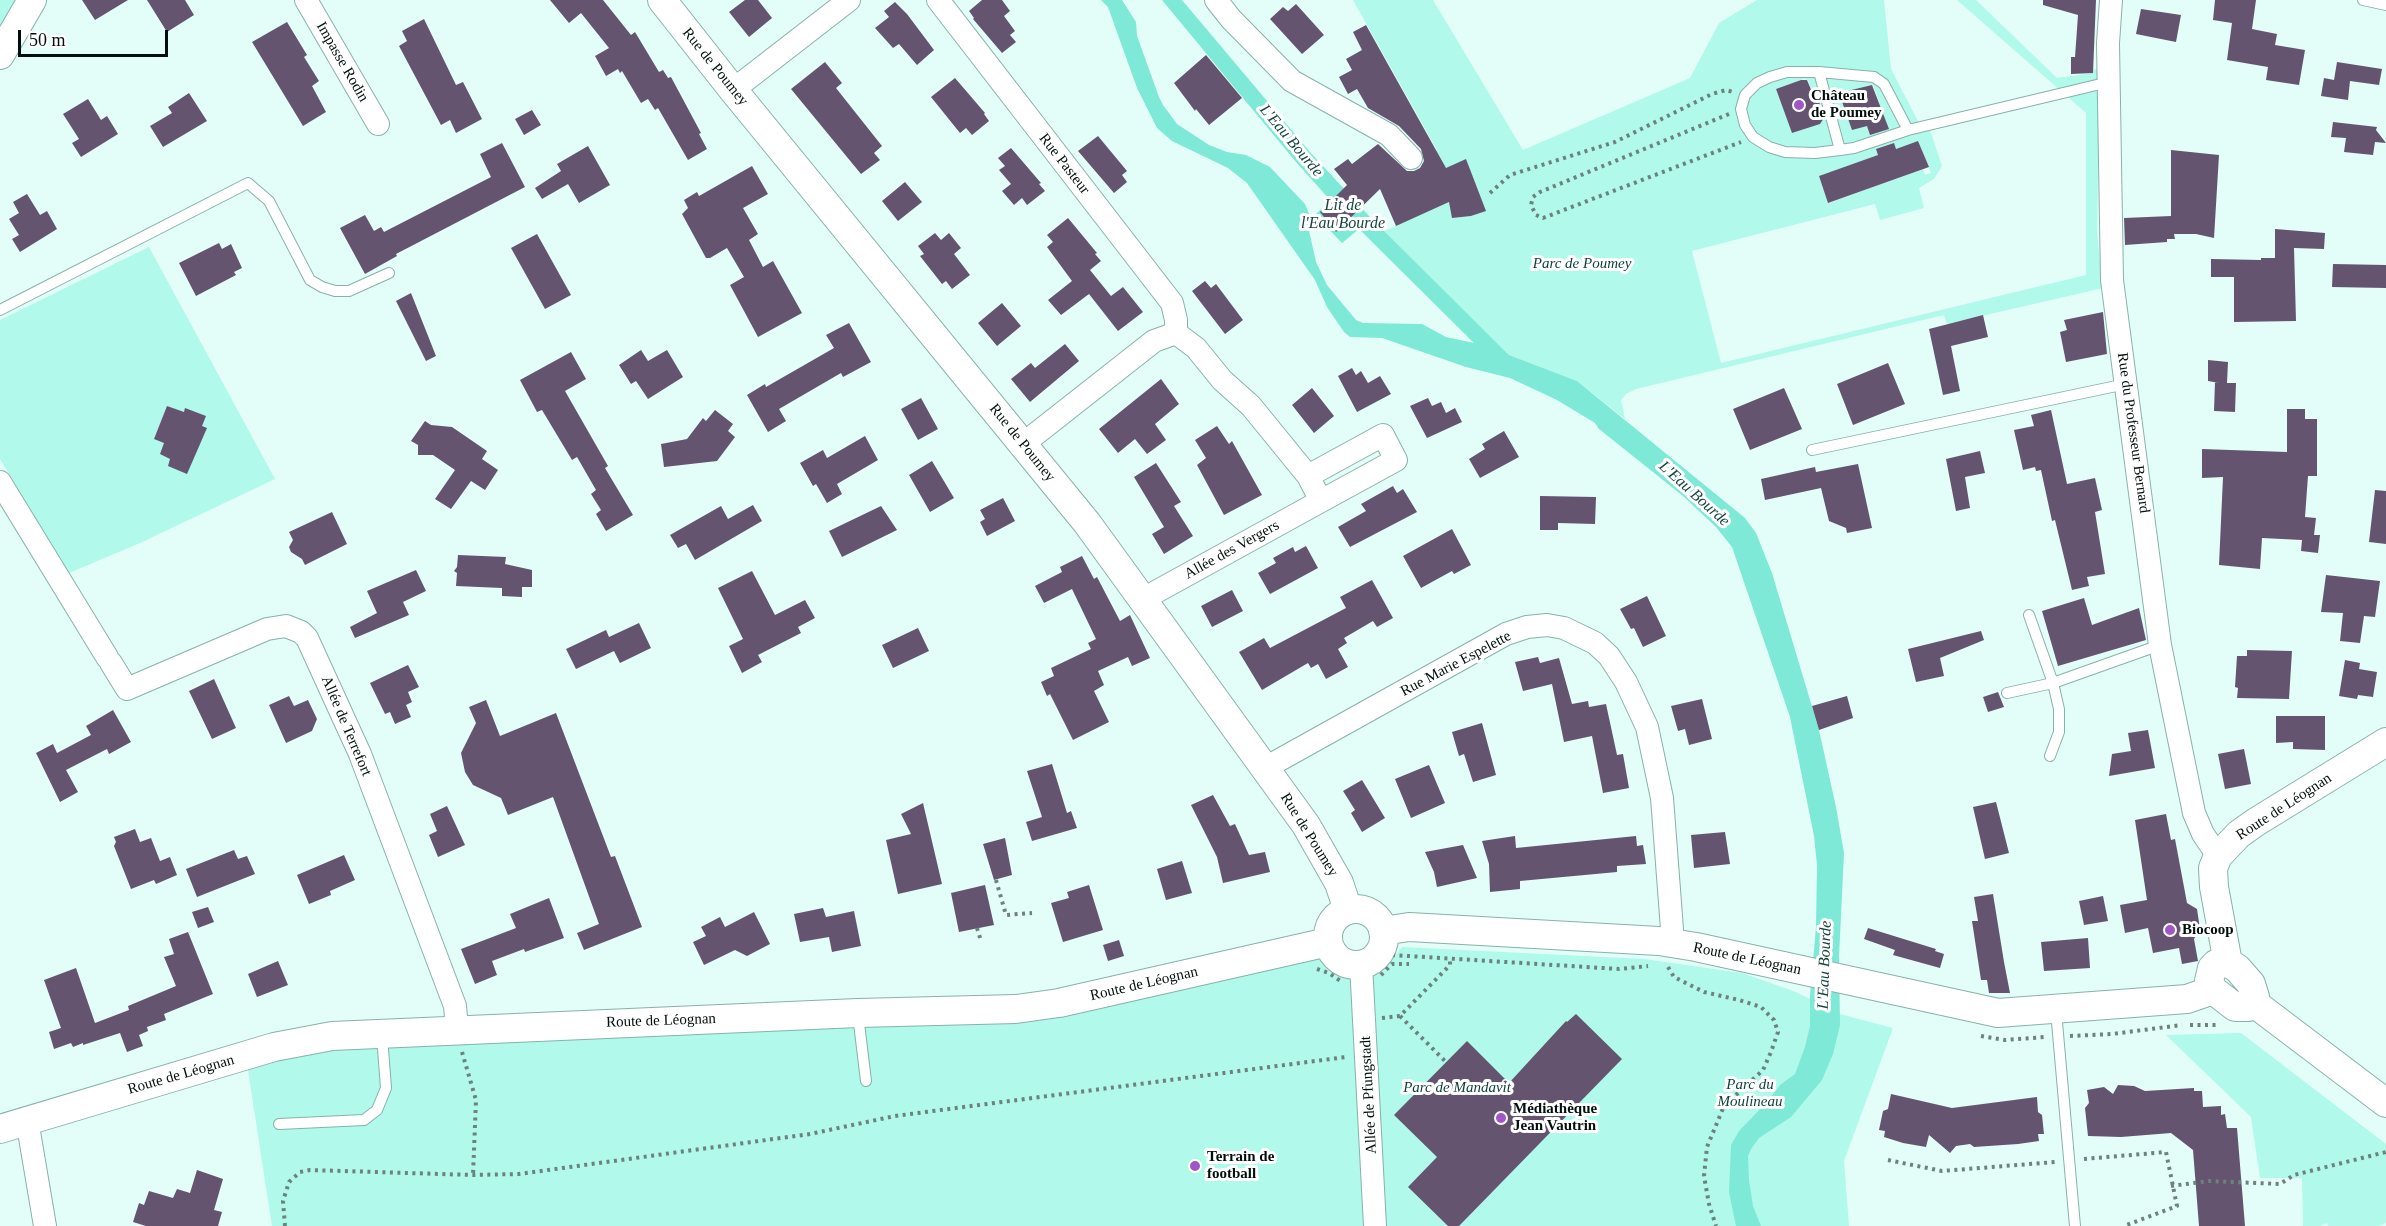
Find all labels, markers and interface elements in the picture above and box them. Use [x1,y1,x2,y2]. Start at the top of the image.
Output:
scale bar [21,18,171,56]
street label: Impasse Rodin [312,19,372,105]
street label: Rue de Poumey [678,24,752,110]
text: 50 m [29,30,66,50]
place label: Château de Poumey [1811,87,1881,122]
marker: Château de Poumey [1792,98,1806,112]
water label: L'Eau Bourde [1255,101,1327,181]
street label: Rue Pasteur [1035,130,1093,198]
water label: Lit de l'Eau Bourde [1301,196,1385,234]
park label: Parc de Poumey [1533,255,1631,273]
street label: Rue du Professeur Bernard [2113,352,2153,514]
street label: Rue de Poumey [985,400,1059,486]
water label: L'Eau Bourde [1655,457,1733,531]
street label: Allée des Vergers [1181,517,1283,583]
street label: Rue Marie Espelette [1398,627,1514,701]
street label: Allée de Terrefort [317,673,375,779]
street label: Route de Léognan [2233,770,2335,844]
street label: Rue de Poumey [1276,790,1342,880]
water label: L'Eau Bourde [1814,920,1836,1010]
place label: Biocoop [2182,921,2234,939]
marker: Biocoop [2163,923,2177,937]
street label: Route de Léognan [1691,939,1803,979]
street label: Route de Léognan [1088,963,1200,1005]
street label: Route de Léognan [606,1010,716,1032]
street label: Allée de Pfungstadt [1357,1035,1381,1155]
street label: Route de Léognan [126,1051,236,1099]
park label: Parc du Moulineau [1718,1076,1782,1111]
park label: Parc de Mandavit [1403,1079,1511,1097]
place label: Médiathèque Jean Vautrin [1513,1100,1597,1135]
marker: Médiathèque Jean Vautrin [1494,1111,1508,1125]
place label: Terrain de football [1207,1148,1274,1183]
marker: Terrain de football [1188,1159,1202,1173]

